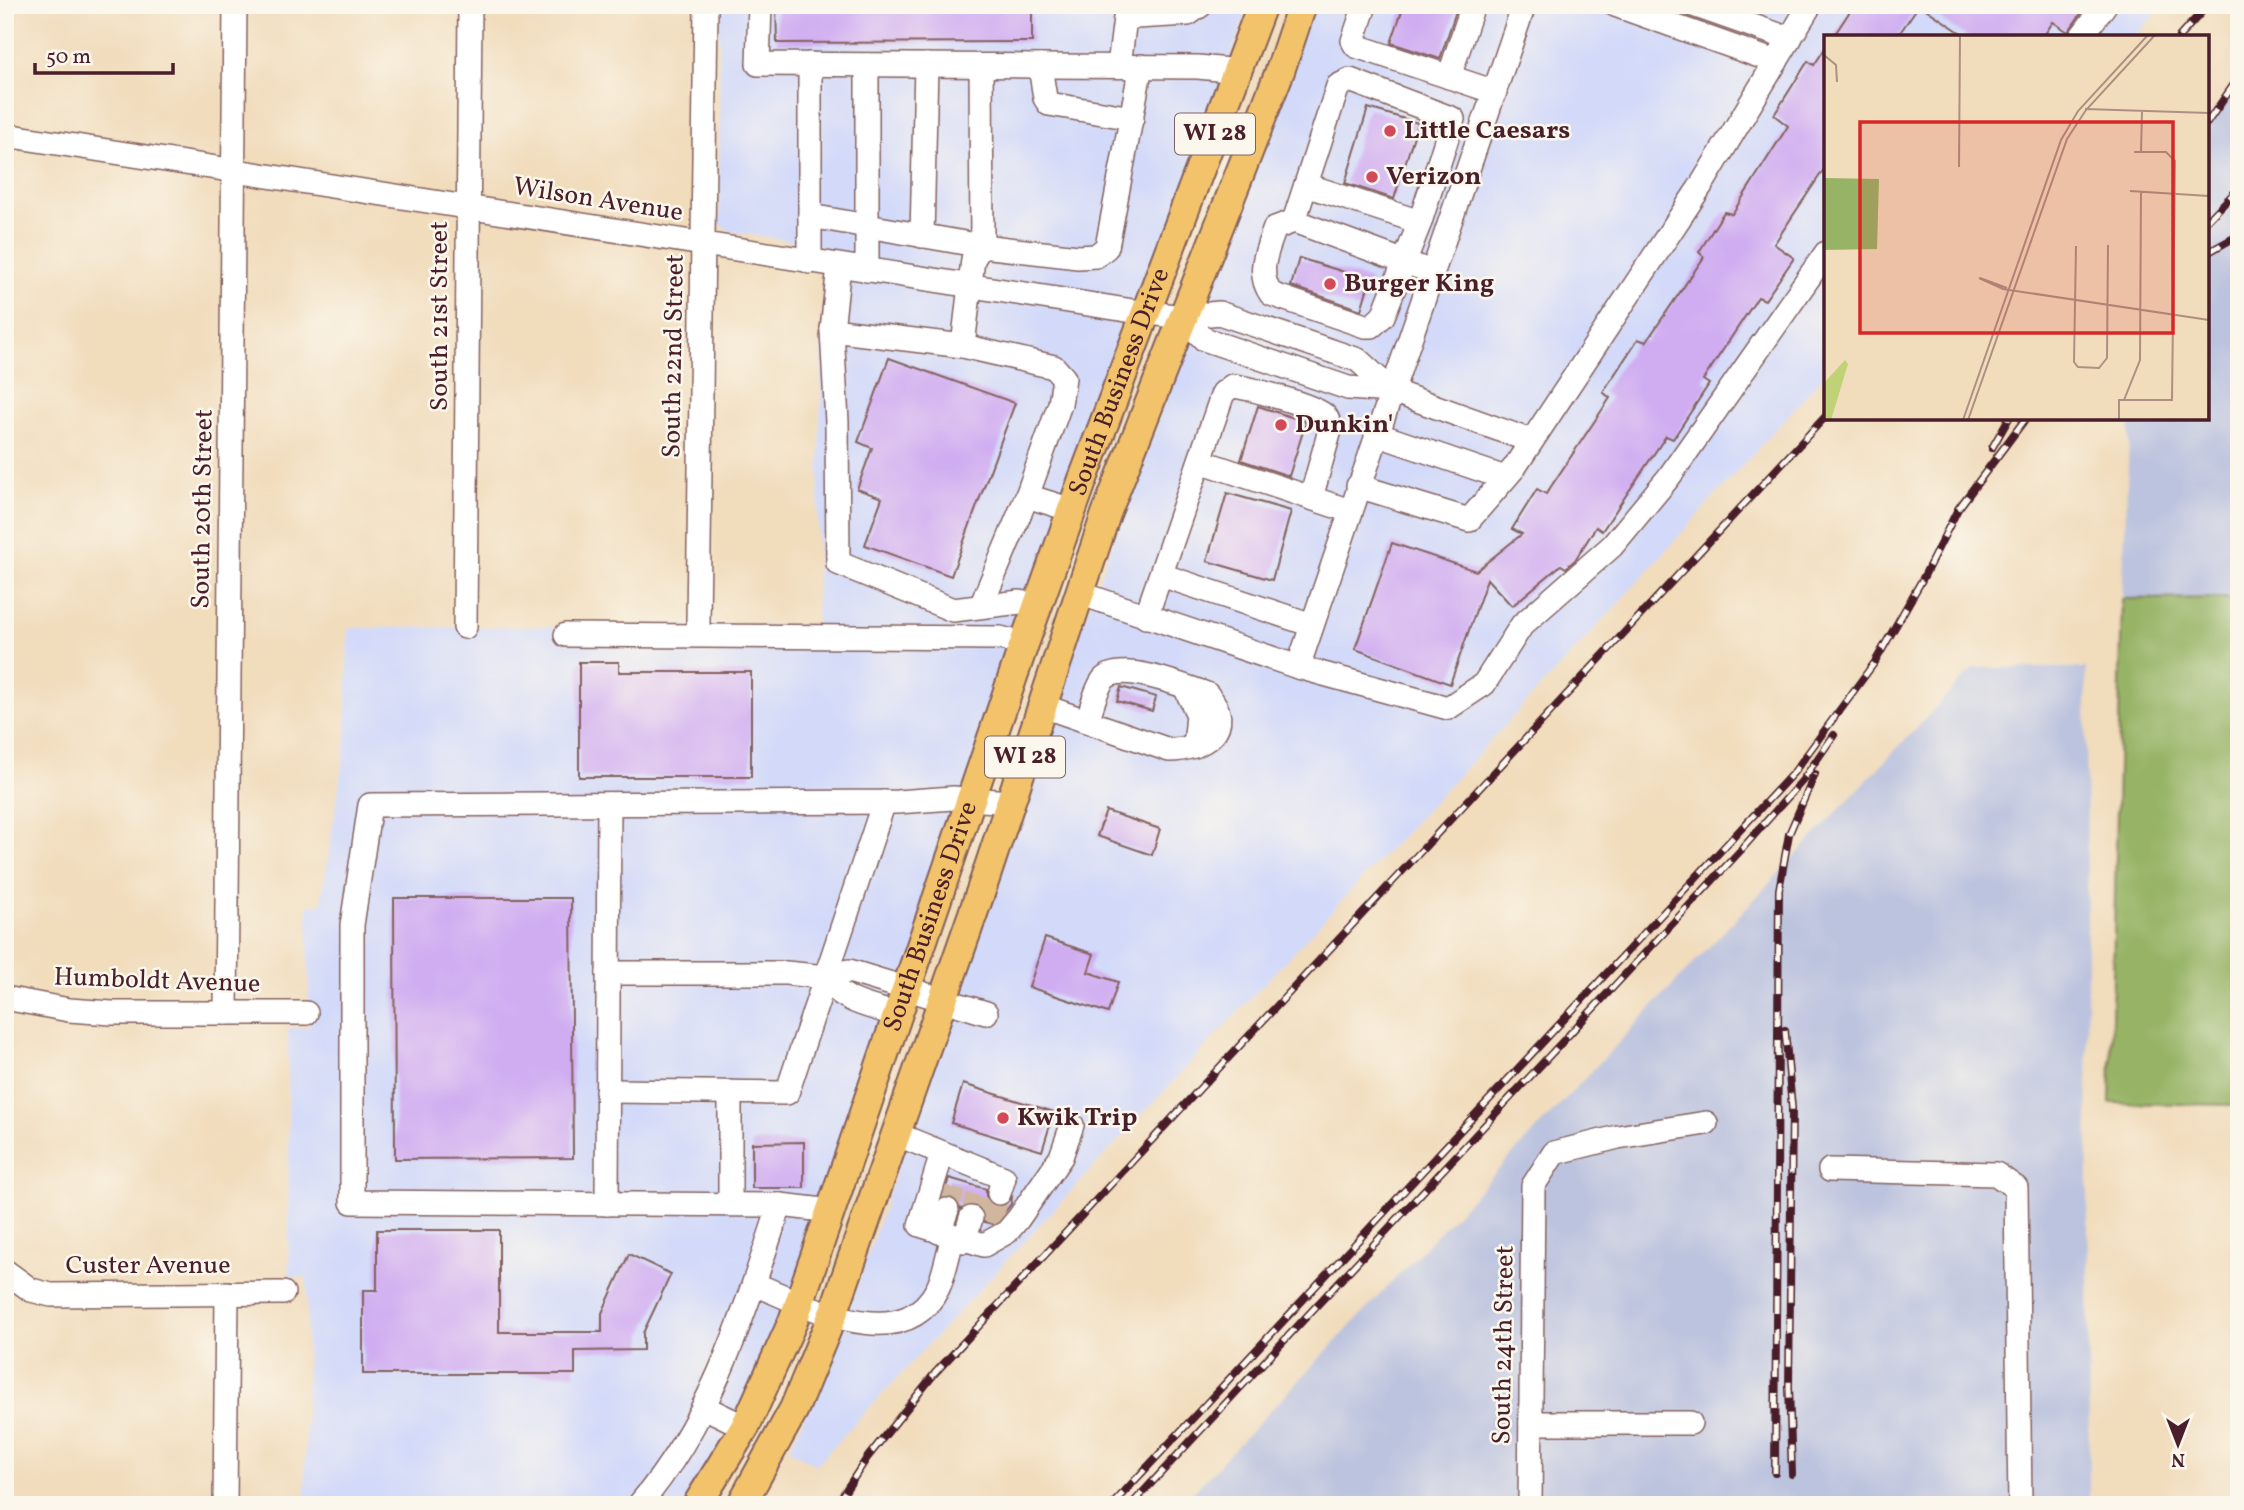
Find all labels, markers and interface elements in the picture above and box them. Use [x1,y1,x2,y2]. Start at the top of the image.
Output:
scale bar [35,32,173,76]
inset map [1824,35,2209,420]
text: 50 m [46,43,91,72]
place label: Little Caesars [1404,113,1570,149]
road number: WI 28 [1175,114,1255,154]
marker: Little Caesars [1382,123,1398,139]
place label: Verizon [1386,159,1481,195]
street label: Wilson Avenue [510,169,686,231]
marker: Verizon [1364,169,1380,185]
street label: South 21st Street [422,221,458,411]
street label: South 22nd Street [654,254,694,458]
street label: South Business Drive [1060,263,1179,501]
place label: Burger King [1344,266,1494,302]
marker: Burger King [1322,276,1338,292]
place label: Dunkin' [1295,407,1393,443]
street label: South 20th Street [183,409,223,609]
marker: Dunkin' [1273,417,1289,433]
road number: WI 28 [985,736,1065,778]
street label: South Business Drive [875,797,987,1037]
street label: Humboldt Avenue [53,959,261,1003]
place label: Kwik Trip [1017,1100,1137,1136]
marker: Kwik Trip [995,1110,1011,1126]
street label: South 24th Street [1484,1245,1524,1445]
street label: Custer Avenue [65,1248,231,1284]
north arrow [2142,1408,2212,1478]
text: N [2171,1446,2185,1472]

